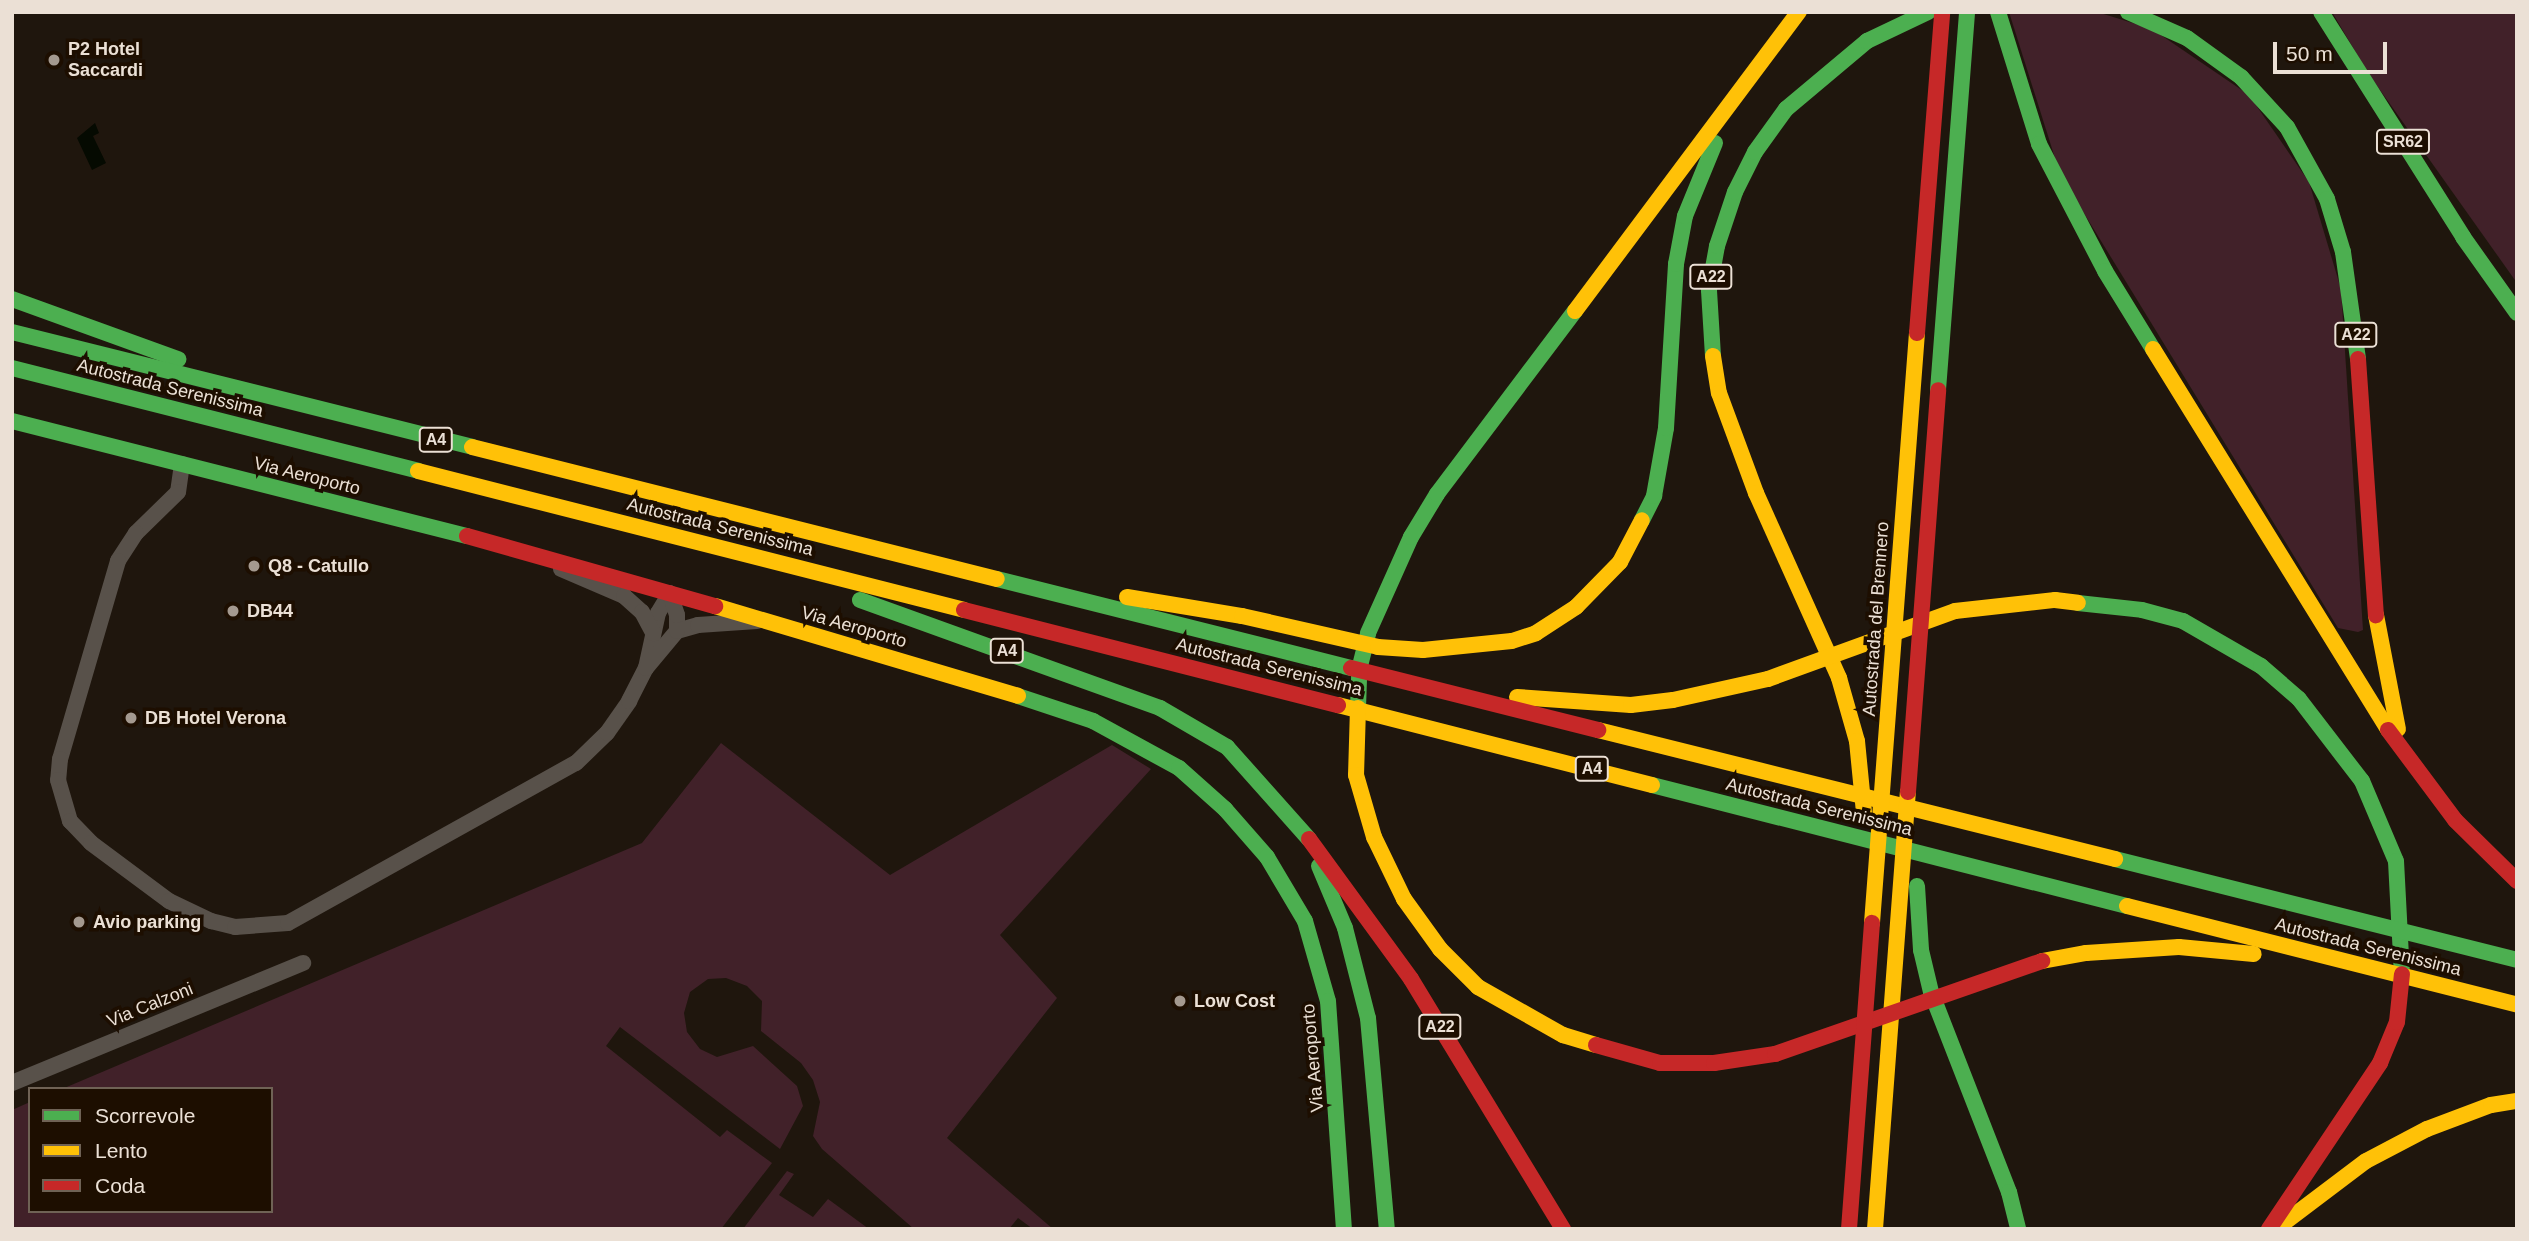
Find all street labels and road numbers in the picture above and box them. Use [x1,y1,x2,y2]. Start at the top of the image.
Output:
road number: SR62 [2375,130,2431,154]
road number: A22 [1688,264,1734,290]
road number: A22 [2333,322,2379,348]
street label: Autostrada Serenissima [75,354,265,422]
road number: A4 [418,428,453,452]
street label: Via Aeroporto [251,452,363,500]
street label: Autostrada Serenissima [625,493,815,561]
street label: Autostrada del Brennero [1858,521,1894,717]
street label: Via Aeroporto [798,601,910,653]
street label: Autostrada Serenissima [1174,633,1364,701]
road number: A4 [990,638,1024,664]
road number: A4 [1574,756,1610,782]
street label: Autostrada Serenissima [1724,773,1914,841]
street label: Autostrada Serenissima [2273,913,2463,981]
street label: Via Calzoni [104,978,196,1032]
street label: Via Aeroporto [1297,1002,1329,1114]
road number: A22 [1417,1015,1463,1040]

